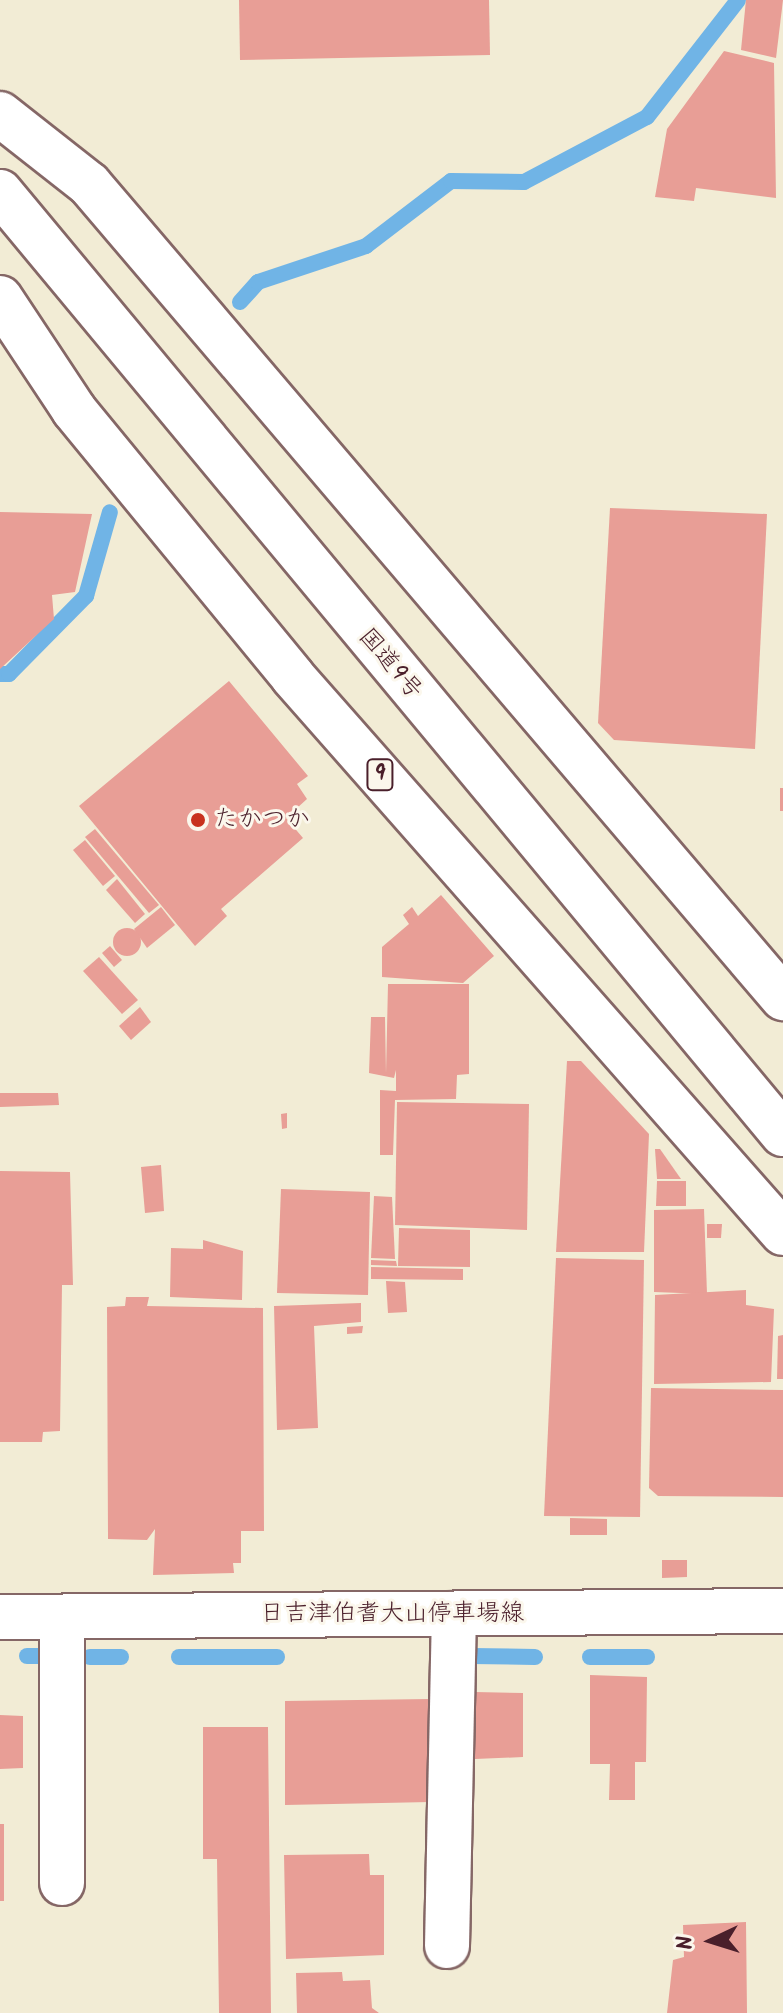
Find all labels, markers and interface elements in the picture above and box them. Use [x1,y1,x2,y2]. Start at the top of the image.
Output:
street label: 国道9号 [352,623,428,705]
road number: 9 [366,757,394,793]
place label: たかつか [214,806,310,834]
marker: たかつか [189,811,207,829]
street label: 日吉津伯耆大山停車場線 [260,1600,524,1628]
north arrow [671,1901,751,1981]
text: N [669,1935,705,1951]

